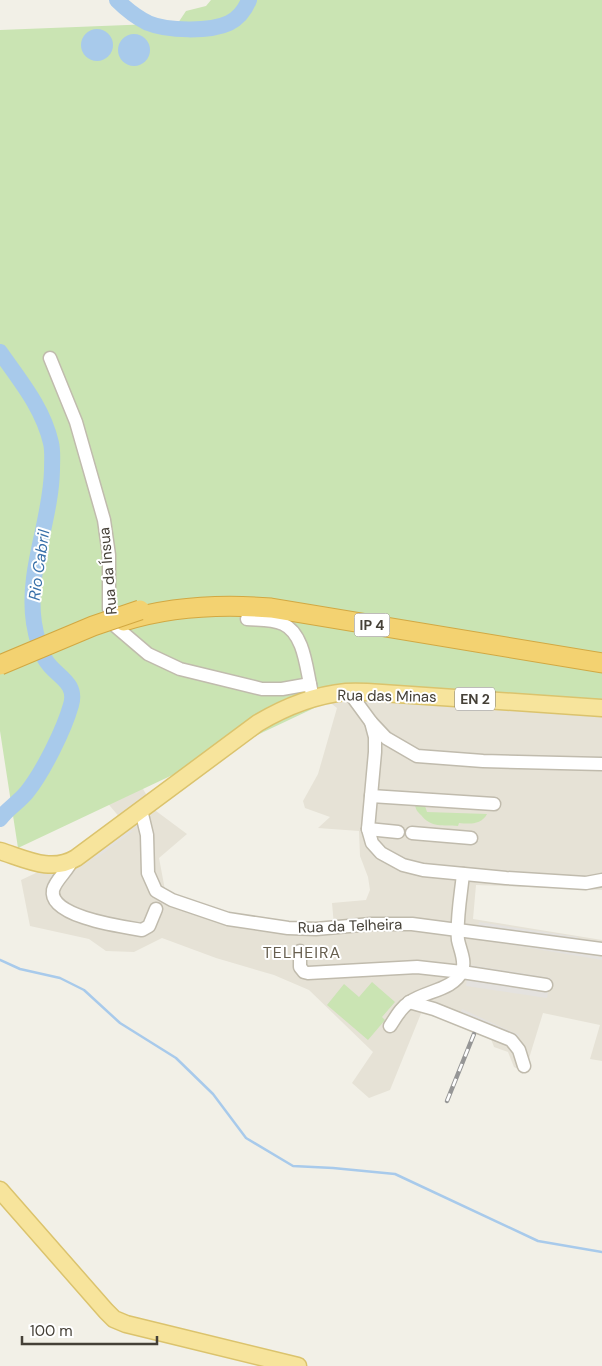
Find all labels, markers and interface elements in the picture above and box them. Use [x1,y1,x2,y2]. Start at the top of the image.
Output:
street label: Rua da Ínsua [94,526,122,616]
water label: Rio Cabril [24,528,54,602]
road number: IP 4 [354,614,390,636]
street label: Rua das Minas [337,685,437,707]
road number: EN 2 [455,688,495,711]
street label: Rua da Telheira [297,914,403,938]
district label: TELHEIRA [263,942,341,963]
scale bar [22,1314,158,1346]
text: 100 m [30,1321,73,1341]

